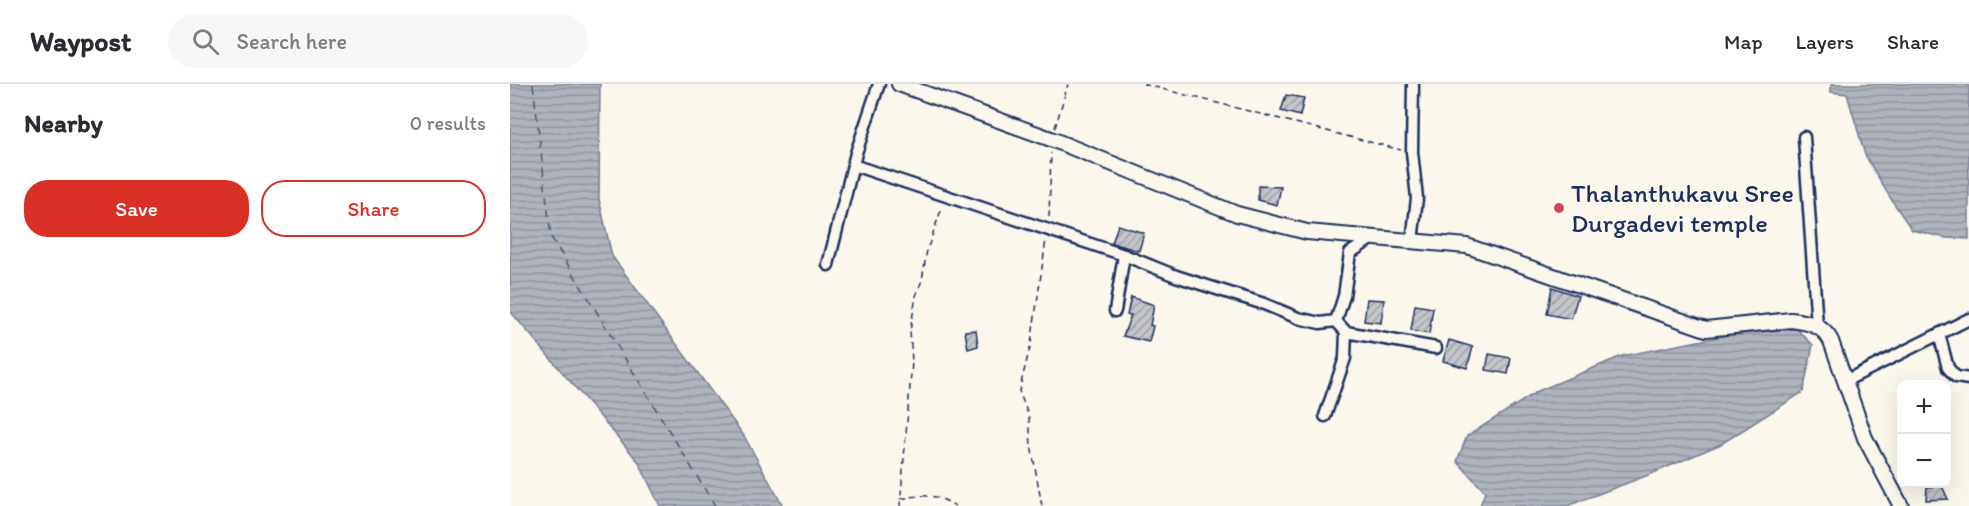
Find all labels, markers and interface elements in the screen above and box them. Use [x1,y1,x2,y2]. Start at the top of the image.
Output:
search box [168,14,588,68]
text: Waypost [30,24,132,58]
icon: search [189,25,222,58]
text: Search here [237,28,347,55]
text: Map [1724,29,1763,54]
text: Layers [1796,29,1854,54]
text: Share [1887,29,1939,54]
text: Nearby [24,107,103,139]
text: 0 results [410,111,486,135]
place label: Thalanthukavu Sree Durgadevi temple [1571,177,1794,239]
button: Save [24,180,249,237]
button: Share [261,180,486,237]
marker: Thalanthukavu Sree Durgadevi temple [1552,201,1566,215]
map controls [1897,380,1951,488]
button: + [1897,380,1951,434]
button: − [1897,434,1951,488]

